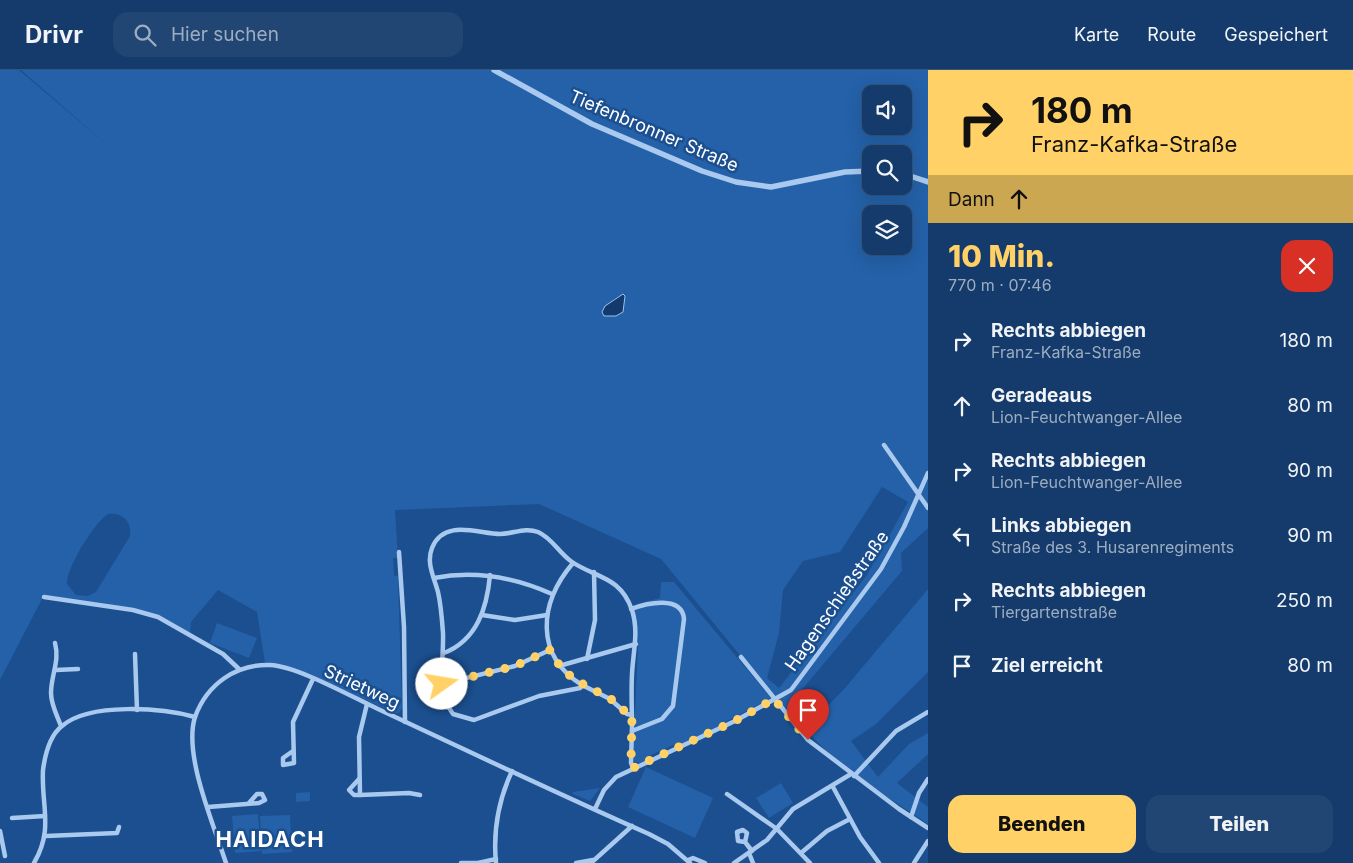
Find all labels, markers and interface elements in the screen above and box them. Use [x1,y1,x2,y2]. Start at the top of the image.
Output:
search box [113,12,463,57]
text: Drivr [25,20,83,49]
icon: search [131,21,159,49]
text: Hier suchen [171,23,279,46]
text: Karte [1074,24,1119,45]
text: Route [1147,24,1196,45]
text: Gespeichert [1224,24,1328,45]
street label: Tiefenbronner Straße [567,85,742,176]
map controls [862,85,912,255]
button: sound [862,85,912,135]
text: 180 m [1031,89,1133,131]
icon: right [948,90,1013,155]
text: Franz-Kafka-Straße [1031,131,1237,157]
button: search [862,145,912,195]
icon: ahead [1005,185,1033,213]
text: Dann [948,188,995,211]
button: layers [862,205,912,255]
text: 10 Min. [948,238,1055,274]
button: close [1281,240,1333,292]
text: 770 m · 07:46 [948,275,1052,295]
text: Rechts abbiegen [991,319,1146,342]
icon: right [948,327,976,355]
text: 180 m [1280,329,1333,352]
text: Franz-Kafka-Straße [991,342,1141,362]
text: Geradeaus [991,384,1092,407]
icon: ahead [948,392,976,420]
text: 80 m [1287,394,1333,417]
text: Lion-Feuchtwanger-Allee [991,407,1182,427]
text: Rechts abbiegen [991,449,1146,472]
icon: right [948,457,976,485]
text: 90 m [1287,459,1333,482]
text: Lion-Feuchtwanger-Allee [991,472,1182,492]
text: Links abbiegen [991,514,1132,537]
icon: left [948,522,976,550]
text: 90 m [1287,524,1333,547]
street label: Hagenschießstraße [780,527,893,675]
text: Straße des 3. Husarenregiments [991,537,1234,557]
text: Rechts abbiegen [991,579,1146,602]
icon: right [948,587,976,615]
text: 250 m [1276,589,1333,612]
text: Tiergartenstraße [991,602,1117,622]
icon: arrive [948,652,976,680]
text: Ziel erreicht [991,654,1103,677]
text: 80 m [1287,654,1333,677]
position arrow [415,657,467,709]
street label: Strietweg [321,660,404,713]
pin [787,689,829,740]
icon: arrive [794,696,822,724]
button: Beenden [948,795,1136,853]
button: Teilen [1146,795,1333,853]
district label: HAIDACH [215,826,325,852]

